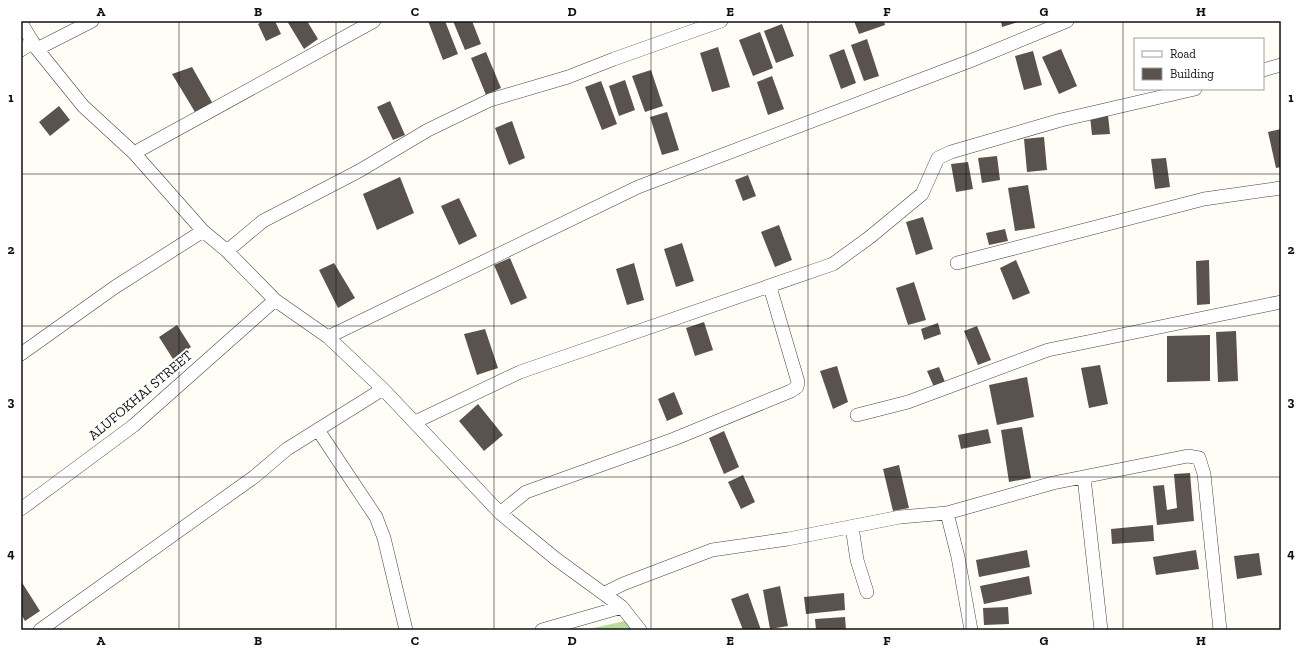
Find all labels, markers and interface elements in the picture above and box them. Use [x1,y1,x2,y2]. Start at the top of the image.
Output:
text: A [97,4,106,19]
text: B [254,4,262,19]
text: C [411,4,419,19]
text: D [567,4,577,19]
text: E [726,4,734,19]
text: F [883,4,891,19]
text: G [1040,4,1049,19]
text: H [1196,4,1206,19]
legend [1134,38,1264,90]
text: Road [1170,47,1196,61]
text: Building [1170,67,1214,81]
text: 1 [8,90,14,105]
text: 1 [1288,90,1294,105]
text: 2 [8,242,15,257]
text: 2 [1288,242,1295,257]
street label: ALUFOKHAI STREET [85,347,196,444]
text: 3 [8,394,15,409]
text: 3 [1288,394,1295,409]
text: 4 [7,546,15,561]
text: 4 [1287,546,1295,561]
text: A [97,633,106,648]
text: B [254,633,262,648]
text: C [411,633,419,648]
text: D [567,633,577,648]
text: E [726,633,734,648]
text: F [883,633,891,648]
text: G [1040,633,1049,648]
text: H [1196,633,1206,648]

